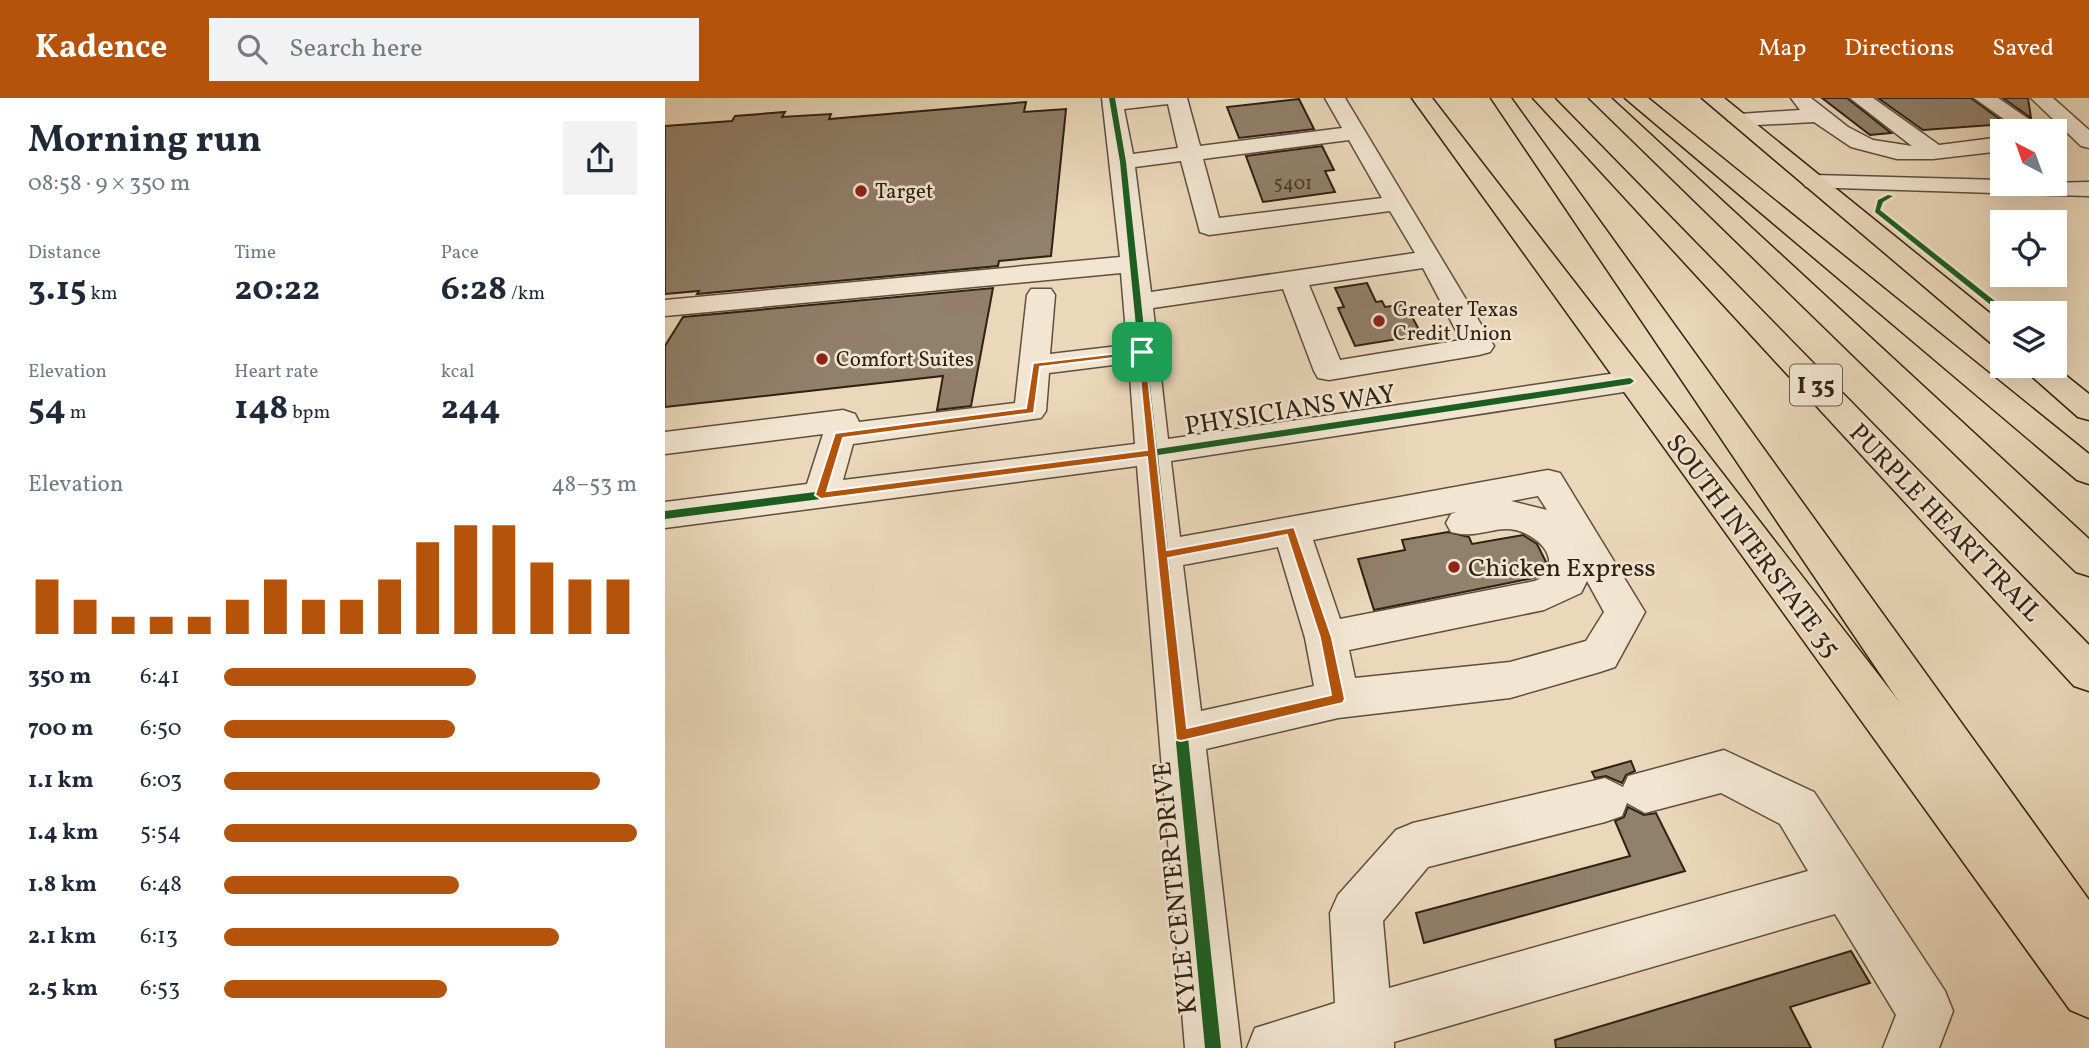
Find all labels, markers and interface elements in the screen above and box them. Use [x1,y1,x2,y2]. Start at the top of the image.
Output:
search box [209,18,699,81]
text: Kadence [35,26,167,72]
icon: search [233,30,271,68]
text: Search here [289,31,423,67]
text: Map [1758,32,1806,66]
text: Directions [1844,32,1954,66]
text: Saved [1992,32,2054,66]
text: Morning run [28,115,262,168]
north arrow [1990,119,2067,196]
map controls [1990,119,2067,378]
button: share [563,121,637,195]
text: 08:58 · 9 × 350 m [28,168,190,200]
house number: 5401 [1274,171,1312,197]
place label: Target [875,178,933,207]
marker: Target [853,183,869,199]
button: locate [1990,210,2067,287]
text: Distance [28,240,101,266]
text: Time [234,240,276,266]
text: Pace [441,240,479,266]
text: 3.15 [28,266,87,314]
text: 20:22 [234,266,320,314]
text: 6:28 [441,266,507,314]
text: km [87,281,118,307]
text: /km [507,281,545,307]
place label: Greater Texas Credit Union [1393,296,1518,349]
button: layers [1990,301,2067,378]
marker: Greater Texas Credit Union [1371,313,1387,329]
pin [1112,322,1172,382]
icon: arrive [1123,333,1161,371]
place label: Comfort Suites [836,346,974,375]
marker: Comfort Suites [814,351,830,367]
text: Elevation [28,359,107,385]
text: Heart rate [234,359,318,385]
text: kcal [441,359,474,385]
road number: I 35 [1790,364,1842,406]
street label: PHYSICIANS WAY [1182,377,1398,445]
text: 54 [28,385,66,433]
text: 148 [234,385,288,433]
text: 244 [441,385,501,433]
text: m [66,400,87,426]
text: bpm [288,400,330,426]
street label: PURPLE HEART TRAIL [1840,416,2049,631]
street label: SOUTH INTERSTATE 35 [1656,427,1848,665]
text: Elevation [28,469,124,501]
text: 48–53 m [551,469,637,501]
place label: Chicken Express [1468,551,1656,587]
marker: Chicken Express [1446,559,1462,575]
text: 350 m [28,661,92,693]
text: 6:41 [140,661,180,693]
text: 700 m [28,713,94,745]
text: 6:50 [140,713,182,745]
street label: KYLE CENTER DRIVE [1145,760,1207,1016]
text: 1.1 km [28,765,94,797]
text: 6:03 [140,765,182,797]
text: 1.4 km [28,817,99,849]
text: 5:54 [140,817,181,849]
text: 1.8 km [28,869,97,901]
text: 6:48 [140,869,182,901]
text: 2.1 km [28,921,97,953]
text: 6:13 [140,921,178,953]
text: 2.5 km [28,973,98,1005]
text: 6:53 [140,973,180,1005]

